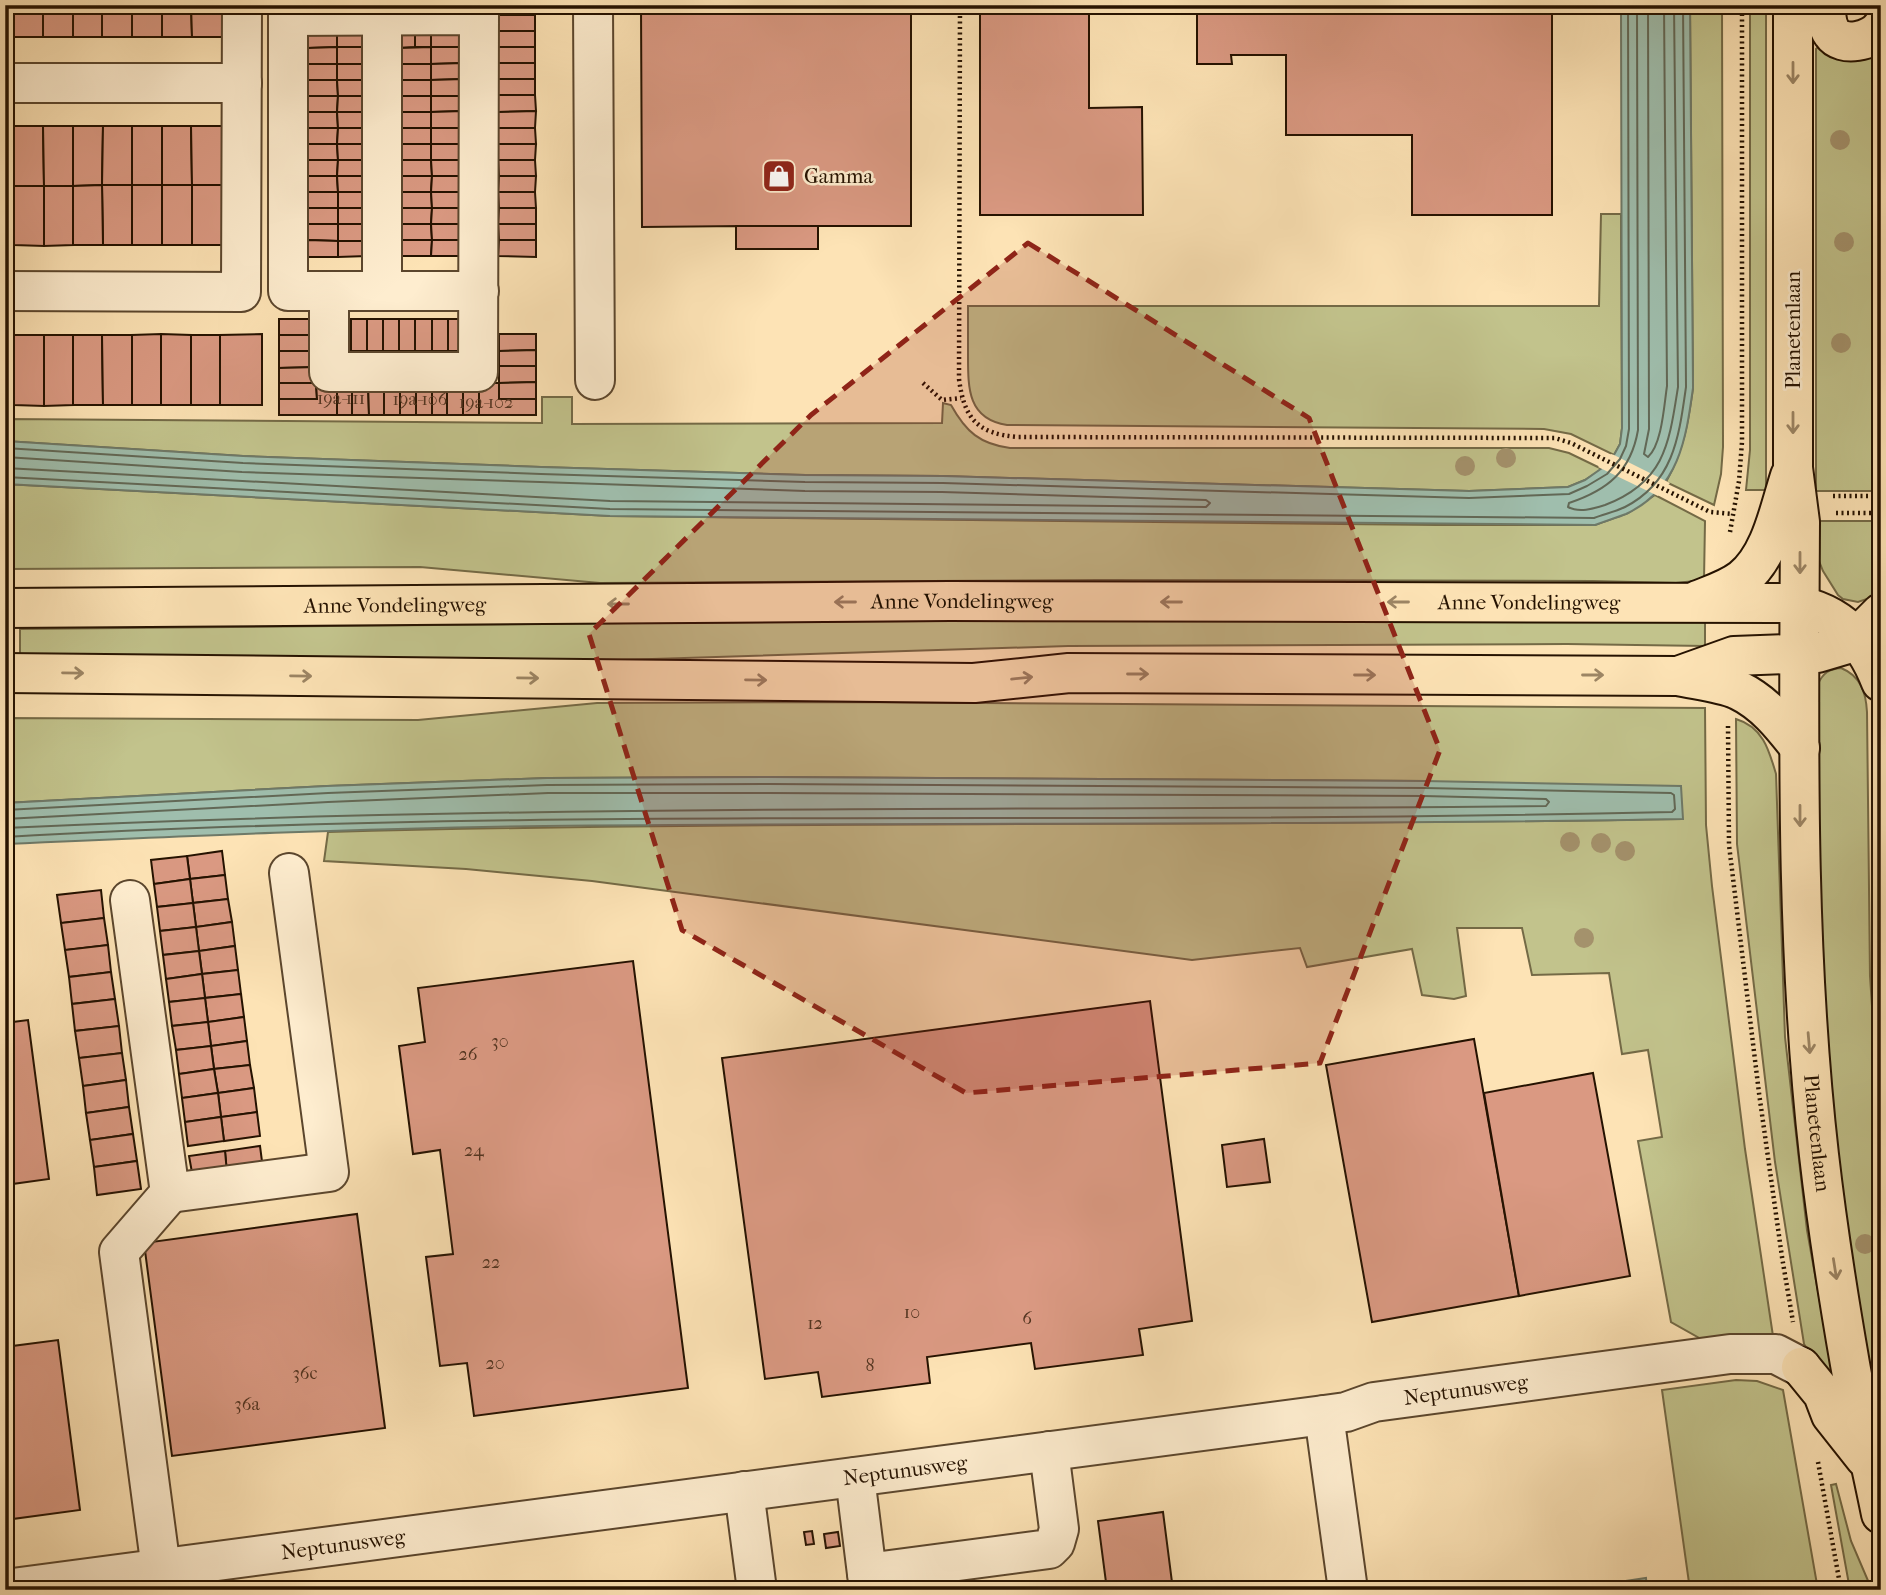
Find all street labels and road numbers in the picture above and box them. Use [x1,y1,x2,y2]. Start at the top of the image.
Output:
street label: Planetenlaan [1781,271,1805,389]
street label: Anne Vondelingweg [870,589,1054,614]
street label: Anne Vondelingweg [1437,590,1621,615]
street label: Anne Vondelingweg [303,592,487,618]
street label: Planetenlaan [1799,1073,1835,1193]
street label: Neptunusweg [1402,1369,1530,1410]
street label: Neptunusweg [842,1450,970,1490]
street label: Neptunusweg [279,1524,407,1564]

